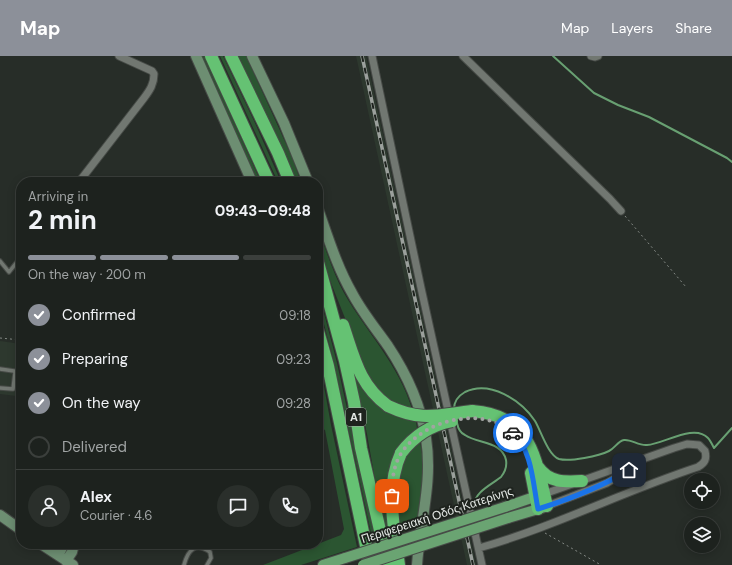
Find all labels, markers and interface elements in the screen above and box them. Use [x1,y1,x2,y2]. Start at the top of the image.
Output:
text: Map [20,16,60,41]
text: Map [561,19,589,37]
text: Layers [611,19,653,37]
text: Share [675,19,712,37]
text: Arriving in [28,188,88,205]
text: 09:43–09:48 [215,201,311,221]
text: 2 min [28,203,97,237]
text: On the way · 200 m [28,266,146,283]
icon: check [28,304,50,326]
text: Confirmed [62,305,136,325]
text: 09:18 [279,307,311,324]
icon: check [28,348,50,370]
text: Preparing [62,349,128,369]
text: 09:23 [276,351,311,368]
icon: check [28,392,50,414]
text: On the way [62,393,141,413]
text: 09:28 [276,395,311,412]
road number: Α1 [346,408,366,426]
courier [493,413,533,453]
icon: car [502,422,524,444]
text: Delivered [62,437,127,457]
pin [612,453,646,487]
icon: home [618,459,640,481]
map controls [684,473,720,553]
button: locate [684,473,720,509]
pin [375,479,409,513]
street label: Περιφερειακή Οδός Κατερίνης [359,483,515,547]
button: person [28,485,70,527]
button: chat [217,485,259,527]
button: phone [269,485,311,527]
icon: bag [381,485,403,507]
text: Alex [80,487,112,507]
text: Courier · 4.6 [80,507,152,524]
button: layers [684,517,720,553]

